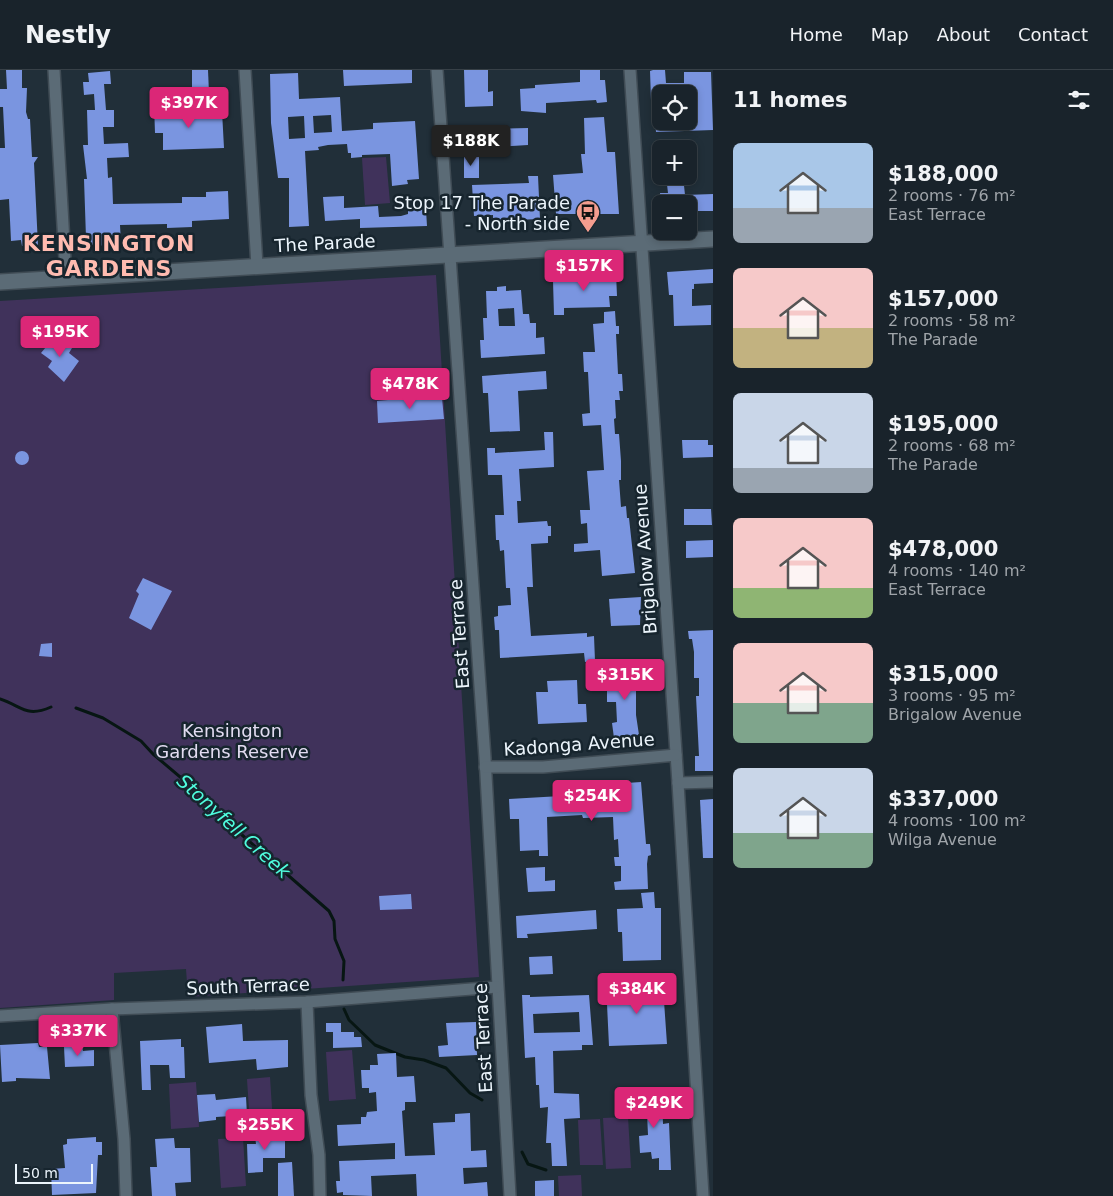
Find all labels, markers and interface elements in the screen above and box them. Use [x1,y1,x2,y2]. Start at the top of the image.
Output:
text: Nestly [25,21,111,49]
text: Home [790,24,843,45]
text: Map [871,24,909,45]
text: About [937,24,990,45]
text: Contact [1018,24,1088,45]
map controls [652,85,697,240]
button: locate [652,85,697,130]
icon: filters [1065,86,1093,114]
pin: $397K [154,87,224,129]
text: 11 homes [733,88,848,112]
text: $397K [161,93,217,112]
pin: $188K [436,124,506,167]
text: $188K [443,131,499,150]
button: + [652,140,697,185]
text: $188,000 [888,162,998,186]
icon: home [773,163,833,223]
text: 2 rooms · 76 m² [888,186,1016,205]
place label: Stop 17 The Parade - North side [394,192,570,234]
button: − [652,195,697,240]
bus stop icon: Stop 17 The Parade - North side [575,199,601,233]
text: East Terrace [888,205,986,224]
street label: The Parade [273,230,376,256]
district label: KENSINGTON GARDENS [23,231,195,281]
pin: $157K [549,250,619,292]
text: $157K [556,256,612,275]
text: $157,000 [888,287,998,311]
icon: home [773,288,833,348]
text: 2 rooms · 58 m² [888,311,1016,330]
pin: $195K [25,316,95,358]
text: $195K [32,322,88,341]
text: The Parade [888,330,978,349]
pin: $478K [375,368,445,410]
text: $478K [382,374,438,393]
text: $195,000 [888,412,998,436]
icon: home [773,413,833,473]
text: 2 rooms · 68 m² [888,436,1016,455]
text: The Parade [888,455,978,474]
street label: Brigalow Avenue [629,483,661,635]
text: $478,000 [888,537,998,561]
icon: home [773,538,833,598]
text: 4 rooms · 140 m² [888,561,1026,580]
street label: East Terrace [445,578,473,690]
text: East Terrace [888,580,986,599]
pin: $315K [590,658,660,701]
text: $315,000 [888,662,998,686]
icon: home [773,663,833,723]
text: $315K [597,665,653,684]
text: 3 rooms · 95 m² [888,686,1016,705]
text: Brigalow Avenue [888,705,1022,724]
park label: Kensington Gardens Reserve [155,720,309,762]
street label: Kadonga Avenue [503,728,655,760]
water label: Stonyfell Creek [173,769,296,883]
pin: $254K [557,780,627,822]
text: $254K [564,786,620,805]
text: $337,000 [888,787,998,811]
icon: home [773,788,833,848]
text: 4 rooms · 100 m² [888,811,1026,830]
text: Wilga Avenue [888,830,997,849]
pin: $384K [602,972,672,1015]
street label: South Terrace [186,973,310,999]
text: $384K [609,979,665,998]
street label: East Terrace [470,982,496,1094]
pin: $337K [43,1014,113,1057]
text: $337K [50,1021,106,1040]
pin: $249K [619,1086,689,1129]
text: $249K [626,1093,682,1112]
pin: $255K [230,1108,300,1151]
text: $255K [237,1115,293,1134]
scale bar [15,1161,92,1184]
text: 50 m [22,1165,58,1181]

